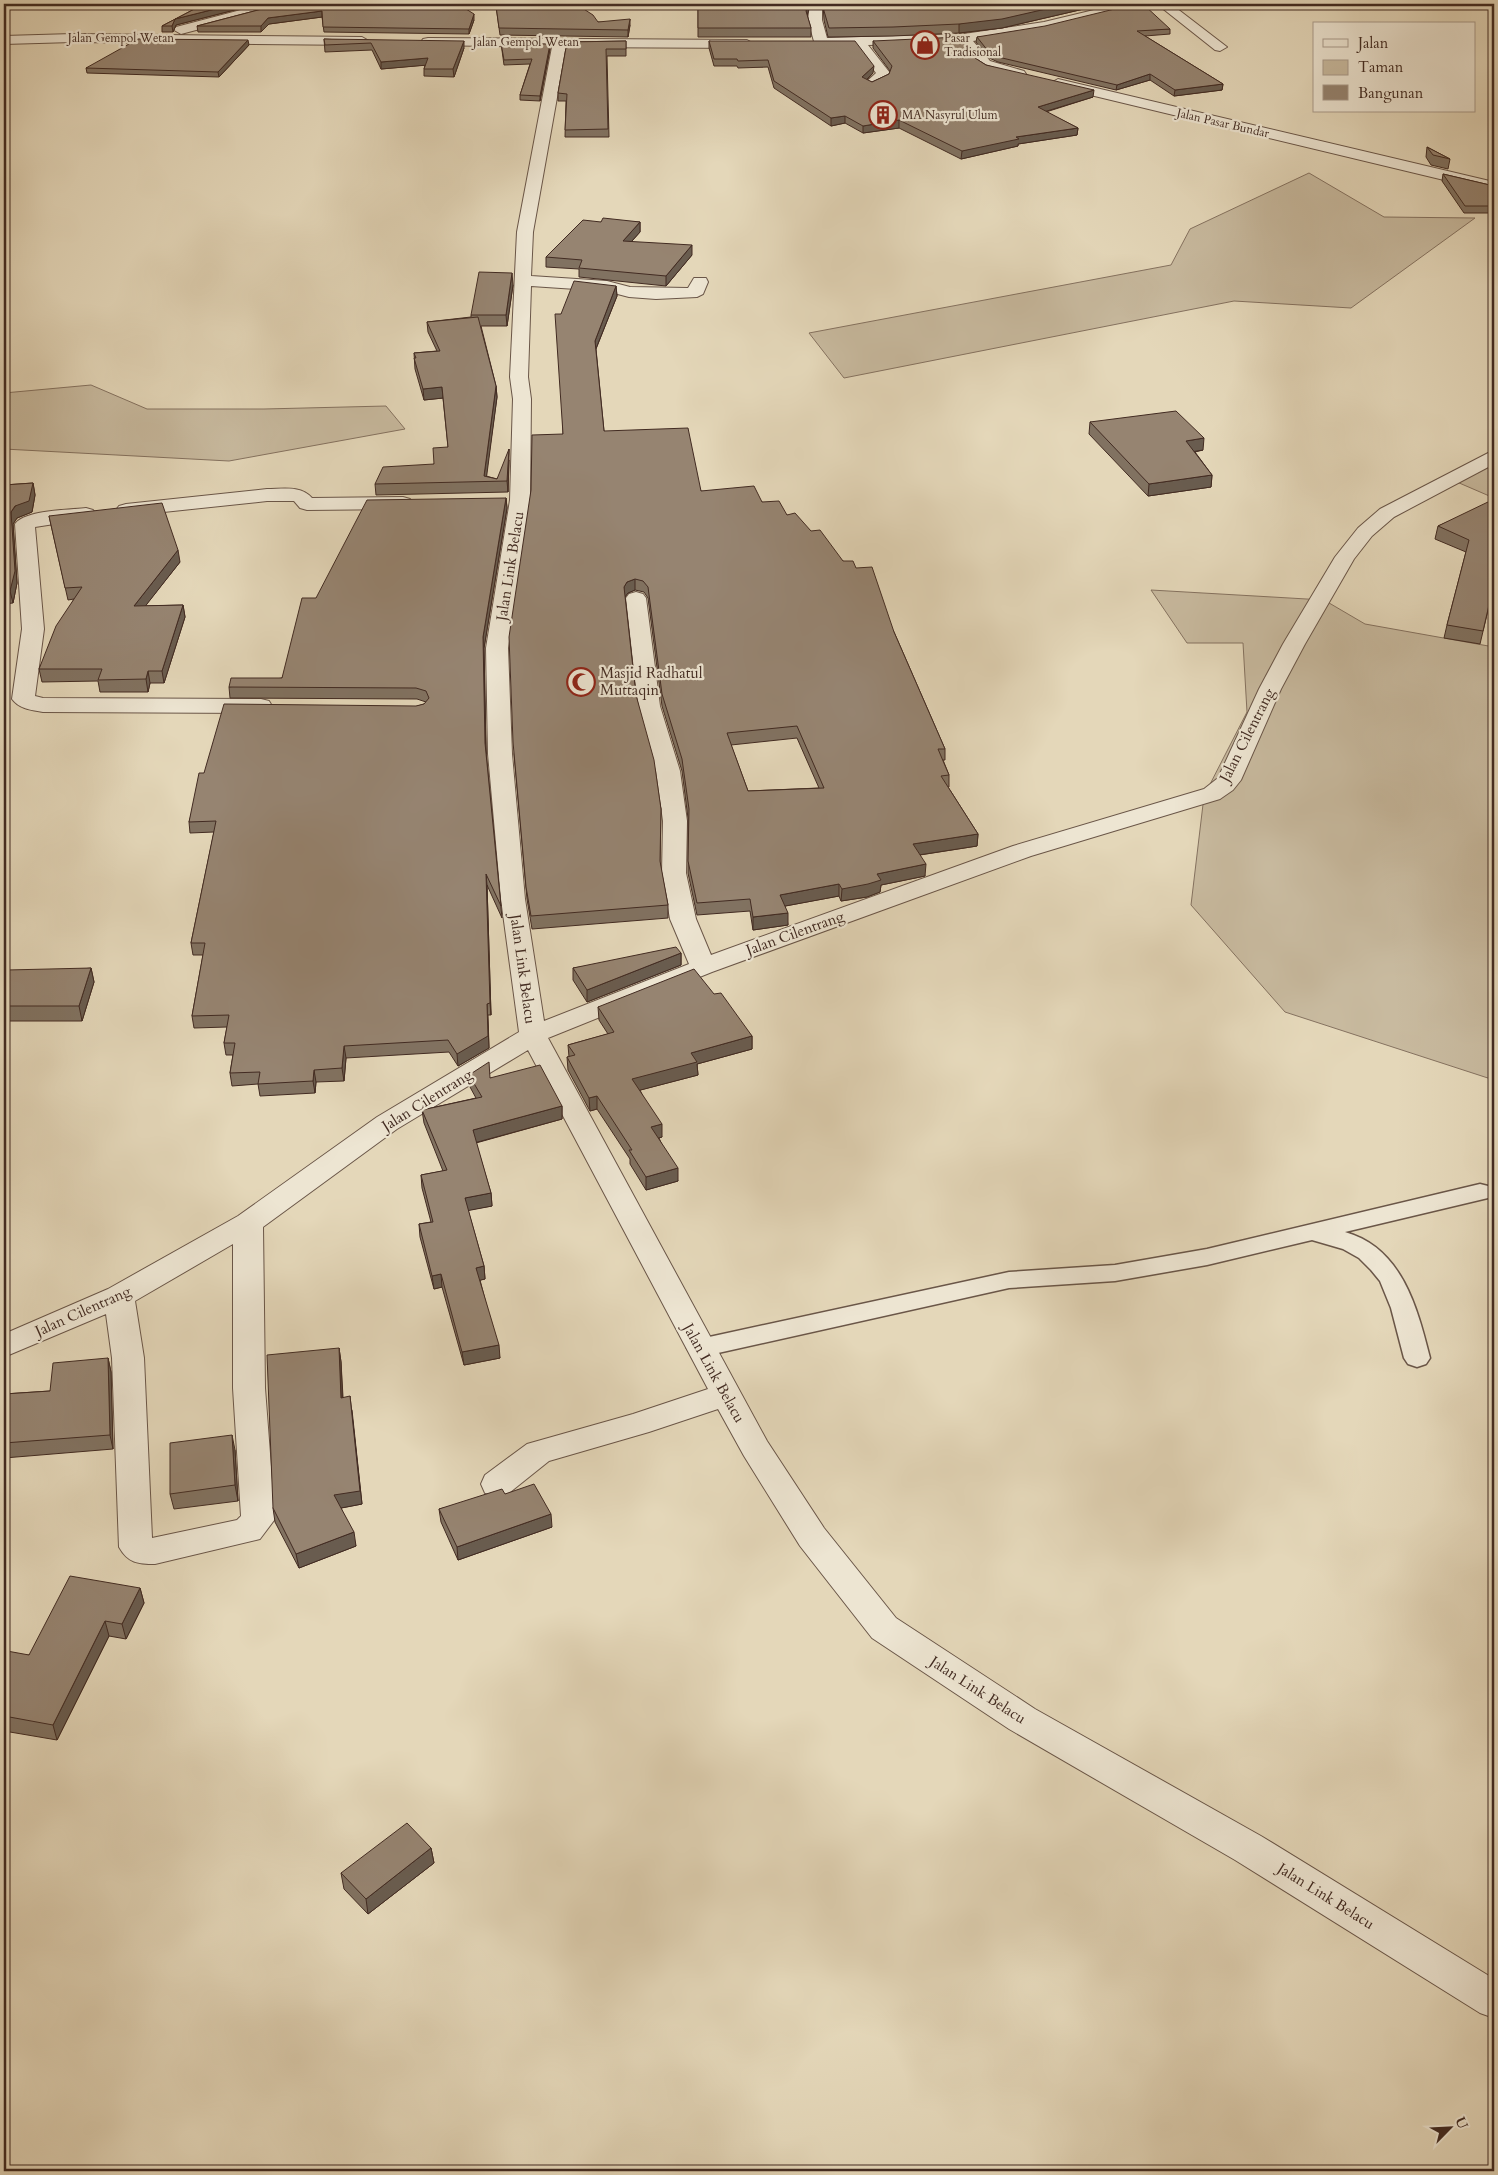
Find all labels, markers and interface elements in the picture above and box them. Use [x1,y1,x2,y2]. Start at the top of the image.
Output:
legend [1313,22,1476,112]
street label: Jalan Gempol Wetan [66,30,174,46]
shop icon: Pasar Tradisional [910,30,940,60]
place label: Pasar Tradisional [944,30,1001,60]
text: Jalan [1356,33,1389,53]
street label: Jalan Gempol Wetan [471,34,579,50]
text: Taman [1358,57,1404,77]
text: Bangunan [1358,83,1424,103]
building icon: MA Nasyrul Ulum [868,100,898,130]
street label: Jalan Pasar Bundar [1173,104,1271,142]
place label: MA Nasyrul Ulum [902,107,999,123]
street label: Jalan Link Belacu [491,510,529,624]
place label: Masjid Radhatul Muttaqin [600,663,703,700]
mosque icon: Masjid Radhatul Muttaqin [566,667,596,697]
street label: Jalan Cilentrang [1214,684,1280,787]
street label: Jalan Cilentrang [741,906,847,961]
street label: Jalan Link Belacu [505,911,541,1025]
street label: Jalan Cilentrang [376,1064,476,1137]
street label: Jalan Cilentrang [30,1281,135,1342]
street label: Jalan Link Belacu [677,1318,750,1426]
street label: Jalan Link Belacu [924,1650,1030,1729]
street label: Jalan Link Belacu [1272,1857,1378,1934]
north arrow [1426,2102,1476,2152]
text: U [1450,2114,1473,2133]

